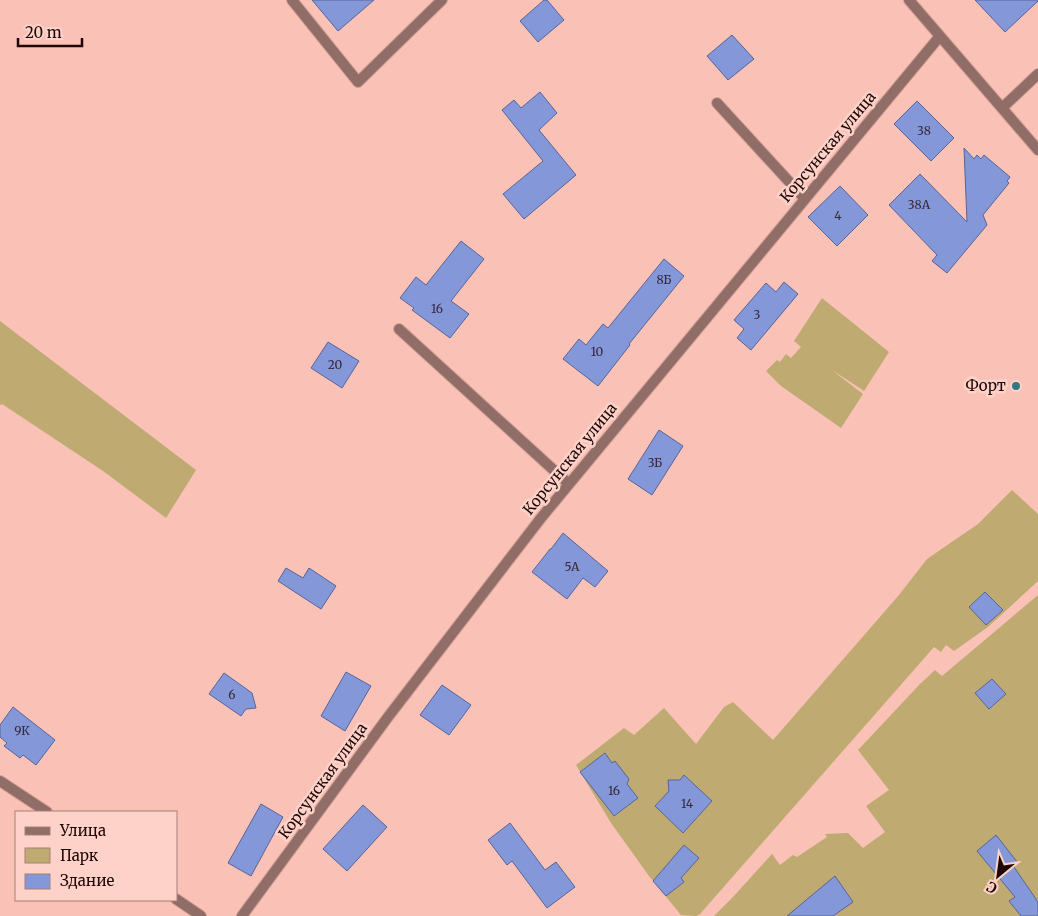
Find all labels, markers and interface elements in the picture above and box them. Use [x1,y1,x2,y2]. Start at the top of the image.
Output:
scale bar [18,15,81,47]
text: 20 m [25,23,62,42]
street label: Корсунская улица [776,87,880,206]
house number: 38 [917,123,931,138]
house number: 38А [908,197,931,212]
house number: 4 [834,208,842,223]
house number: 8Б [656,272,672,287]
house number: 16 [431,301,443,316]
house number: 3 [754,307,761,322]
house number: 10 [591,344,604,359]
house number: 20 [328,357,343,372]
place label: Форт [966,376,1006,395]
marker: Форт [1010,380,1022,392]
street label: Корсунская улица [519,399,621,519]
house number: 3Б [648,455,662,470]
house number: 5А [564,559,580,574]
house number: 6 [228,687,236,702]
street label: Корсунская улица [274,719,371,842]
house number: 9К [14,723,30,738]
house number: 16 [608,783,620,798]
house number: 14 [681,796,694,811]
legend [15,811,178,901]
text: Улица [59,821,106,840]
text: Парк [60,846,99,865]
north arrow [973,851,1023,901]
text: Здание [60,871,114,890]
text: С [983,877,1000,897]

